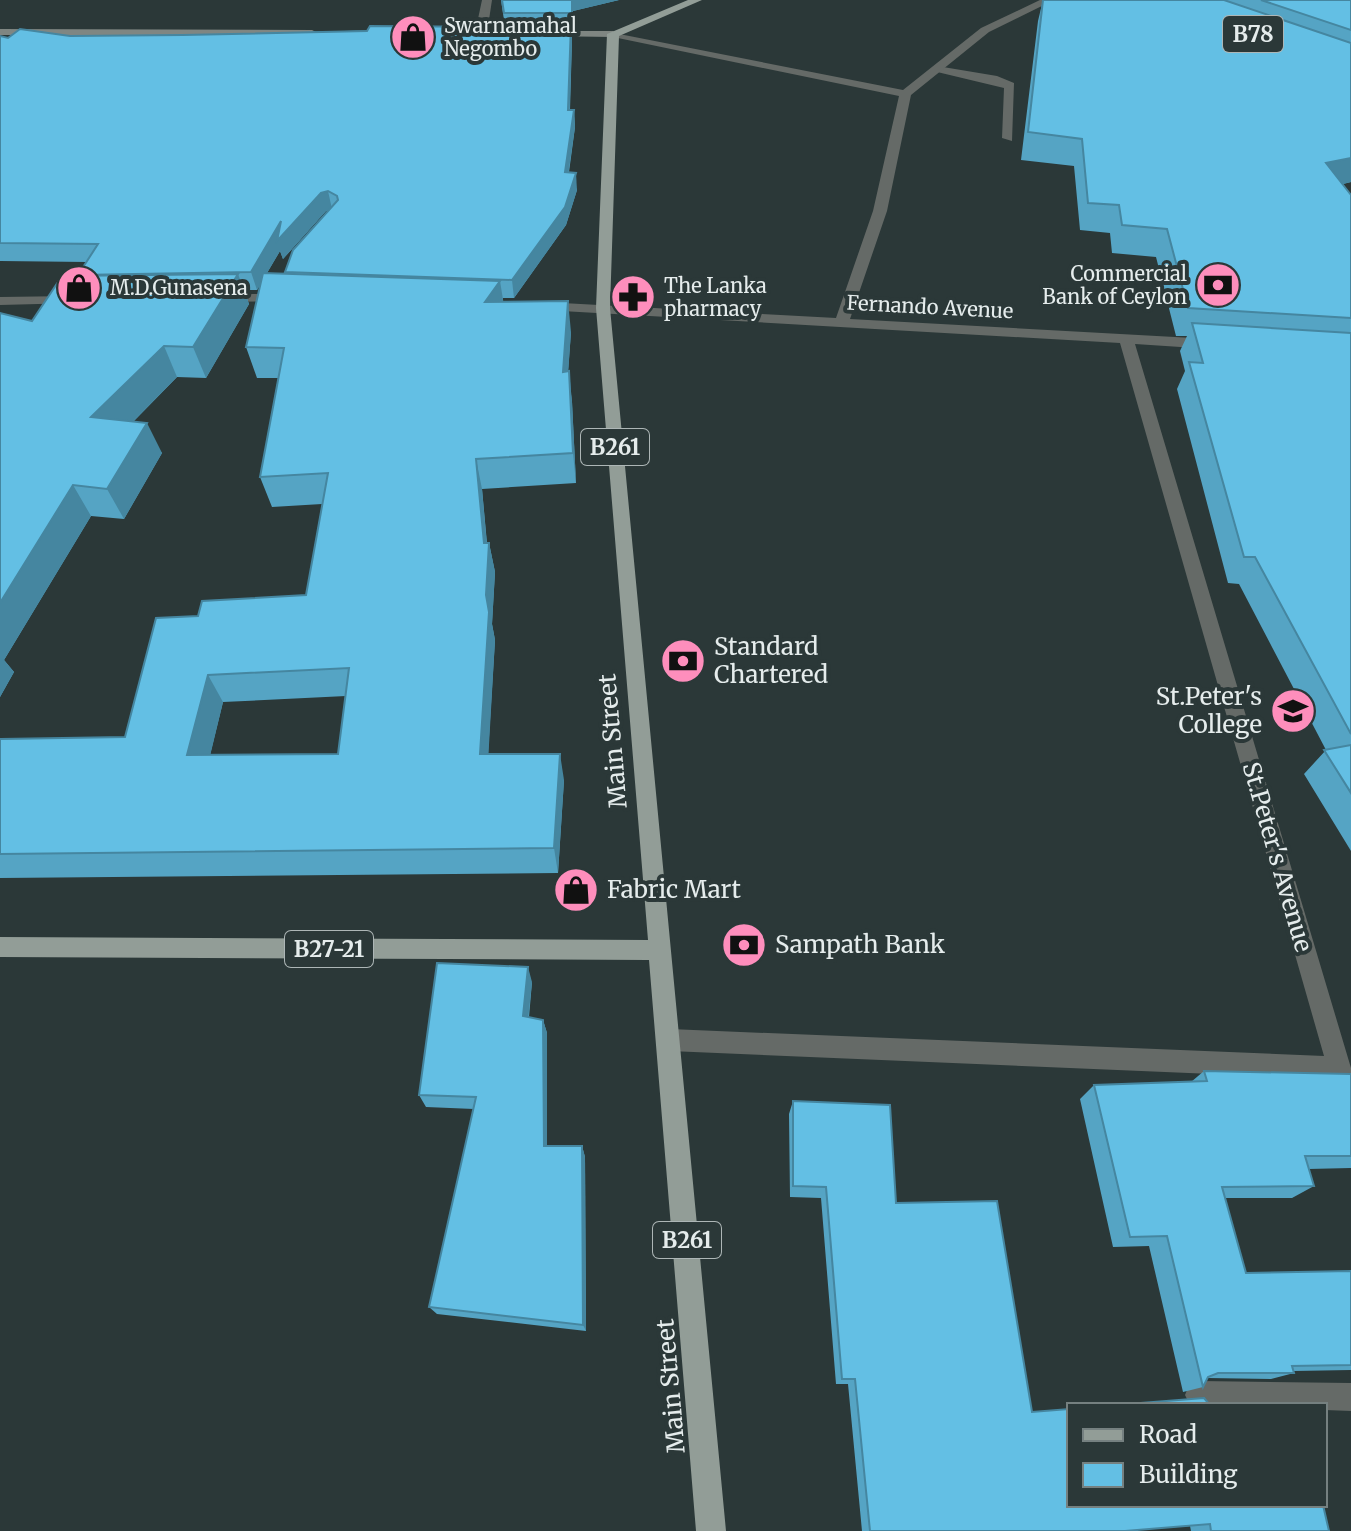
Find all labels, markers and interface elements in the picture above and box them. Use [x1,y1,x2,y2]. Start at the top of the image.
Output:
shop icon: Swarnamahal Negombo [389,13,437,61]
place label: Swarnamahal Negombo [444,13,577,61]
road number: B78 [1223,16,1283,52]
place label: Commercial Bank of Ceylon [1042,261,1187,309]
bank icon: Commercial Bank of Ceylon [1194,261,1242,309]
shop icon: M.D.Gunasena [55,264,103,312]
pharmacy icon: The Lanka pharmacy [609,273,657,321]
place label: The Lanka pharmacy [664,273,767,321]
place label: M.D.Gunasena [110,275,248,300]
street label: Fernando Avenue [846,290,1014,323]
road number: B261 [581,429,649,465]
place label: Standard Chartered [714,631,828,690]
bank icon: Standard Chartered [659,637,707,685]
street label: Main Street [591,672,634,809]
place label: St.Peter's College [1156,681,1262,740]
school or university icon: St.Peter's College [1269,687,1317,735]
street label: St.Peter's Avenue [1236,758,1319,955]
shop icon: Fabric Mart [552,866,600,914]
place label: Fabric Mart [607,874,741,905]
bank icon: Sampath Bank [720,921,768,969]
place label: Sampath Bank [775,929,946,960]
road number: B27-21 [285,931,373,967]
road number: B261 [653,1222,721,1258]
street label: Main Street [649,1317,692,1454]
legend [1067,1403,1327,1507]
text: Road [1139,1419,1197,1450]
text: Building [1139,1459,1238,1490]

